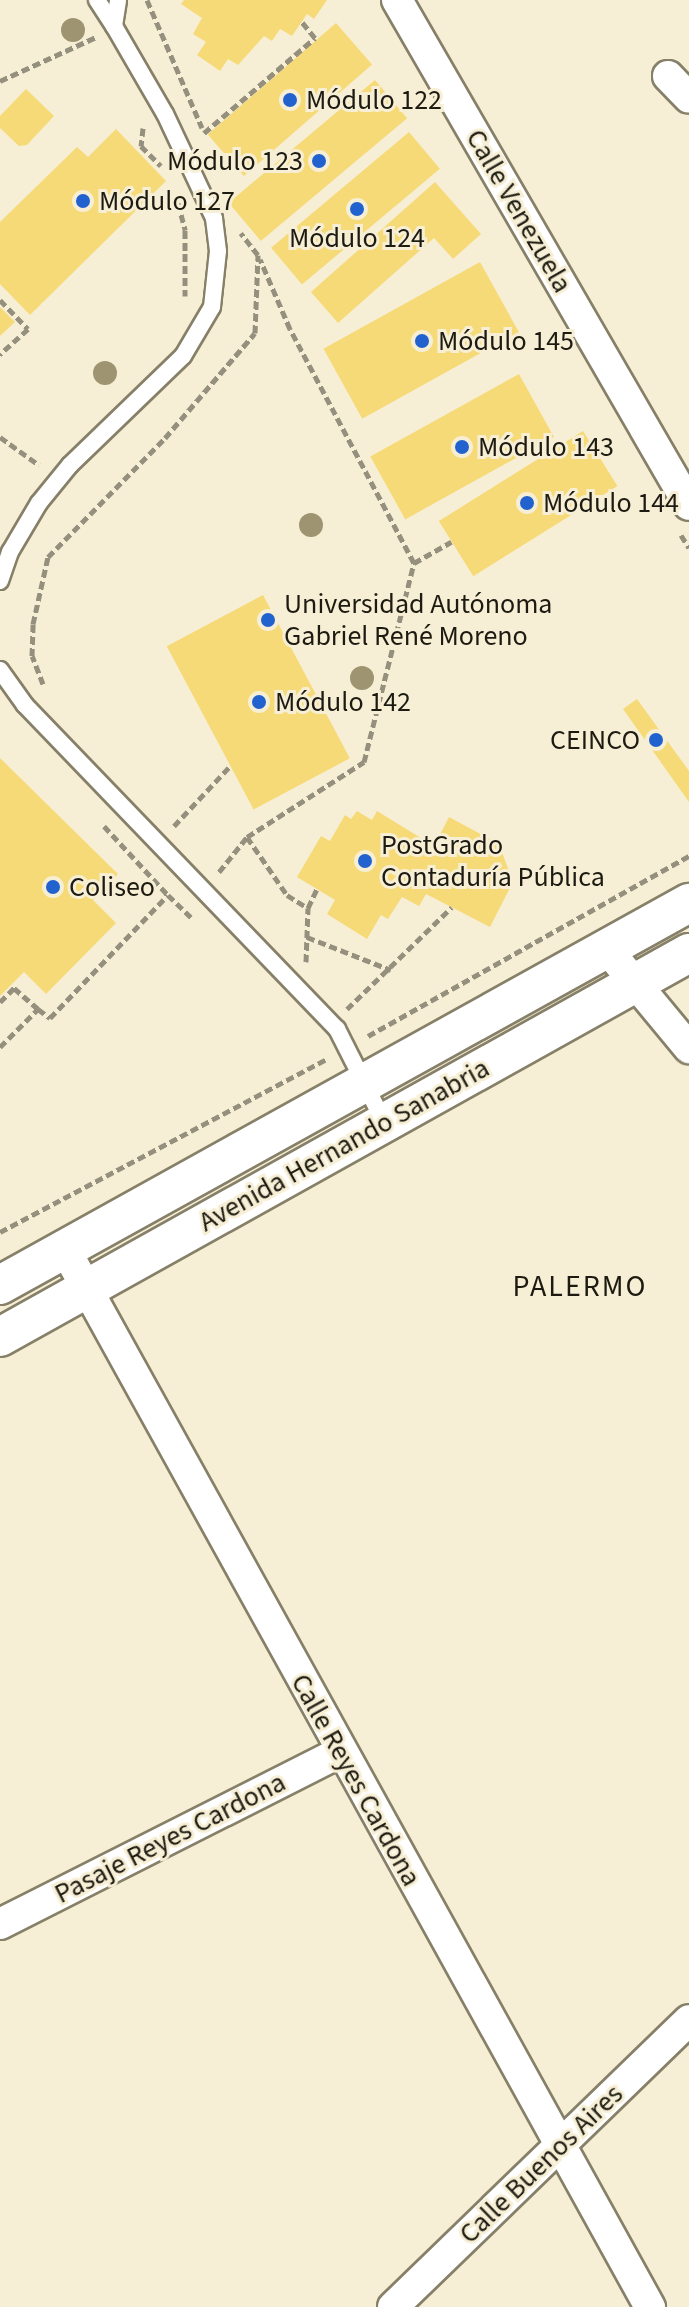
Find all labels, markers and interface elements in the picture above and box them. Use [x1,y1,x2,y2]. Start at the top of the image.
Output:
place label: Módulo 122 [306,83,442,117]
marker: Módulo 122 [281,91,299,109]
street label: Calle Venezuela [459,123,579,299]
place label: Módulo 123 [167,144,303,178]
marker: Módulo 123 [310,152,328,170]
place label: Módulo 127 [99,184,235,218]
marker: Módulo 127 [74,192,92,210]
marker: Módulo 124 [348,200,366,218]
place label: Módulo 124 [289,221,425,255]
place label: Módulo 145 [438,324,574,358]
marker: Módulo 145 [413,332,431,350]
place label: Módulo 143 [478,430,614,464]
marker: Módulo 143 [453,438,471,456]
place label: Módulo 144 [543,486,679,520]
marker: Módulo 144 [518,494,536,512]
place label: Universidad Autónoma Gabriel René Moreno [284,587,552,653]
marker: Universidad Autónoma Gabriel René Moreno [259,611,277,629]
place label: Módulo 142 [275,685,411,719]
marker: Módulo 142 [250,693,268,711]
place label: CEINCO [550,723,640,757]
marker: CEINCO [647,731,665,749]
place label: PostGrado Contaduría Pública [381,828,605,894]
marker: PostGrado Contaduría Pública [356,852,374,870]
place label: Coliseo [69,870,155,904]
marker: Coliseo [44,878,62,896]
street label: Avenida Hernando Sanabria [193,1051,495,1239]
district label: PALERMO [512,1269,648,1305]
street label: Calle Reyes Cardona [284,1668,428,1892]
street label: Pasaje Reyes Cardona [49,1765,291,1911]
street label: Calle Buenos Aires [452,2077,630,2251]

